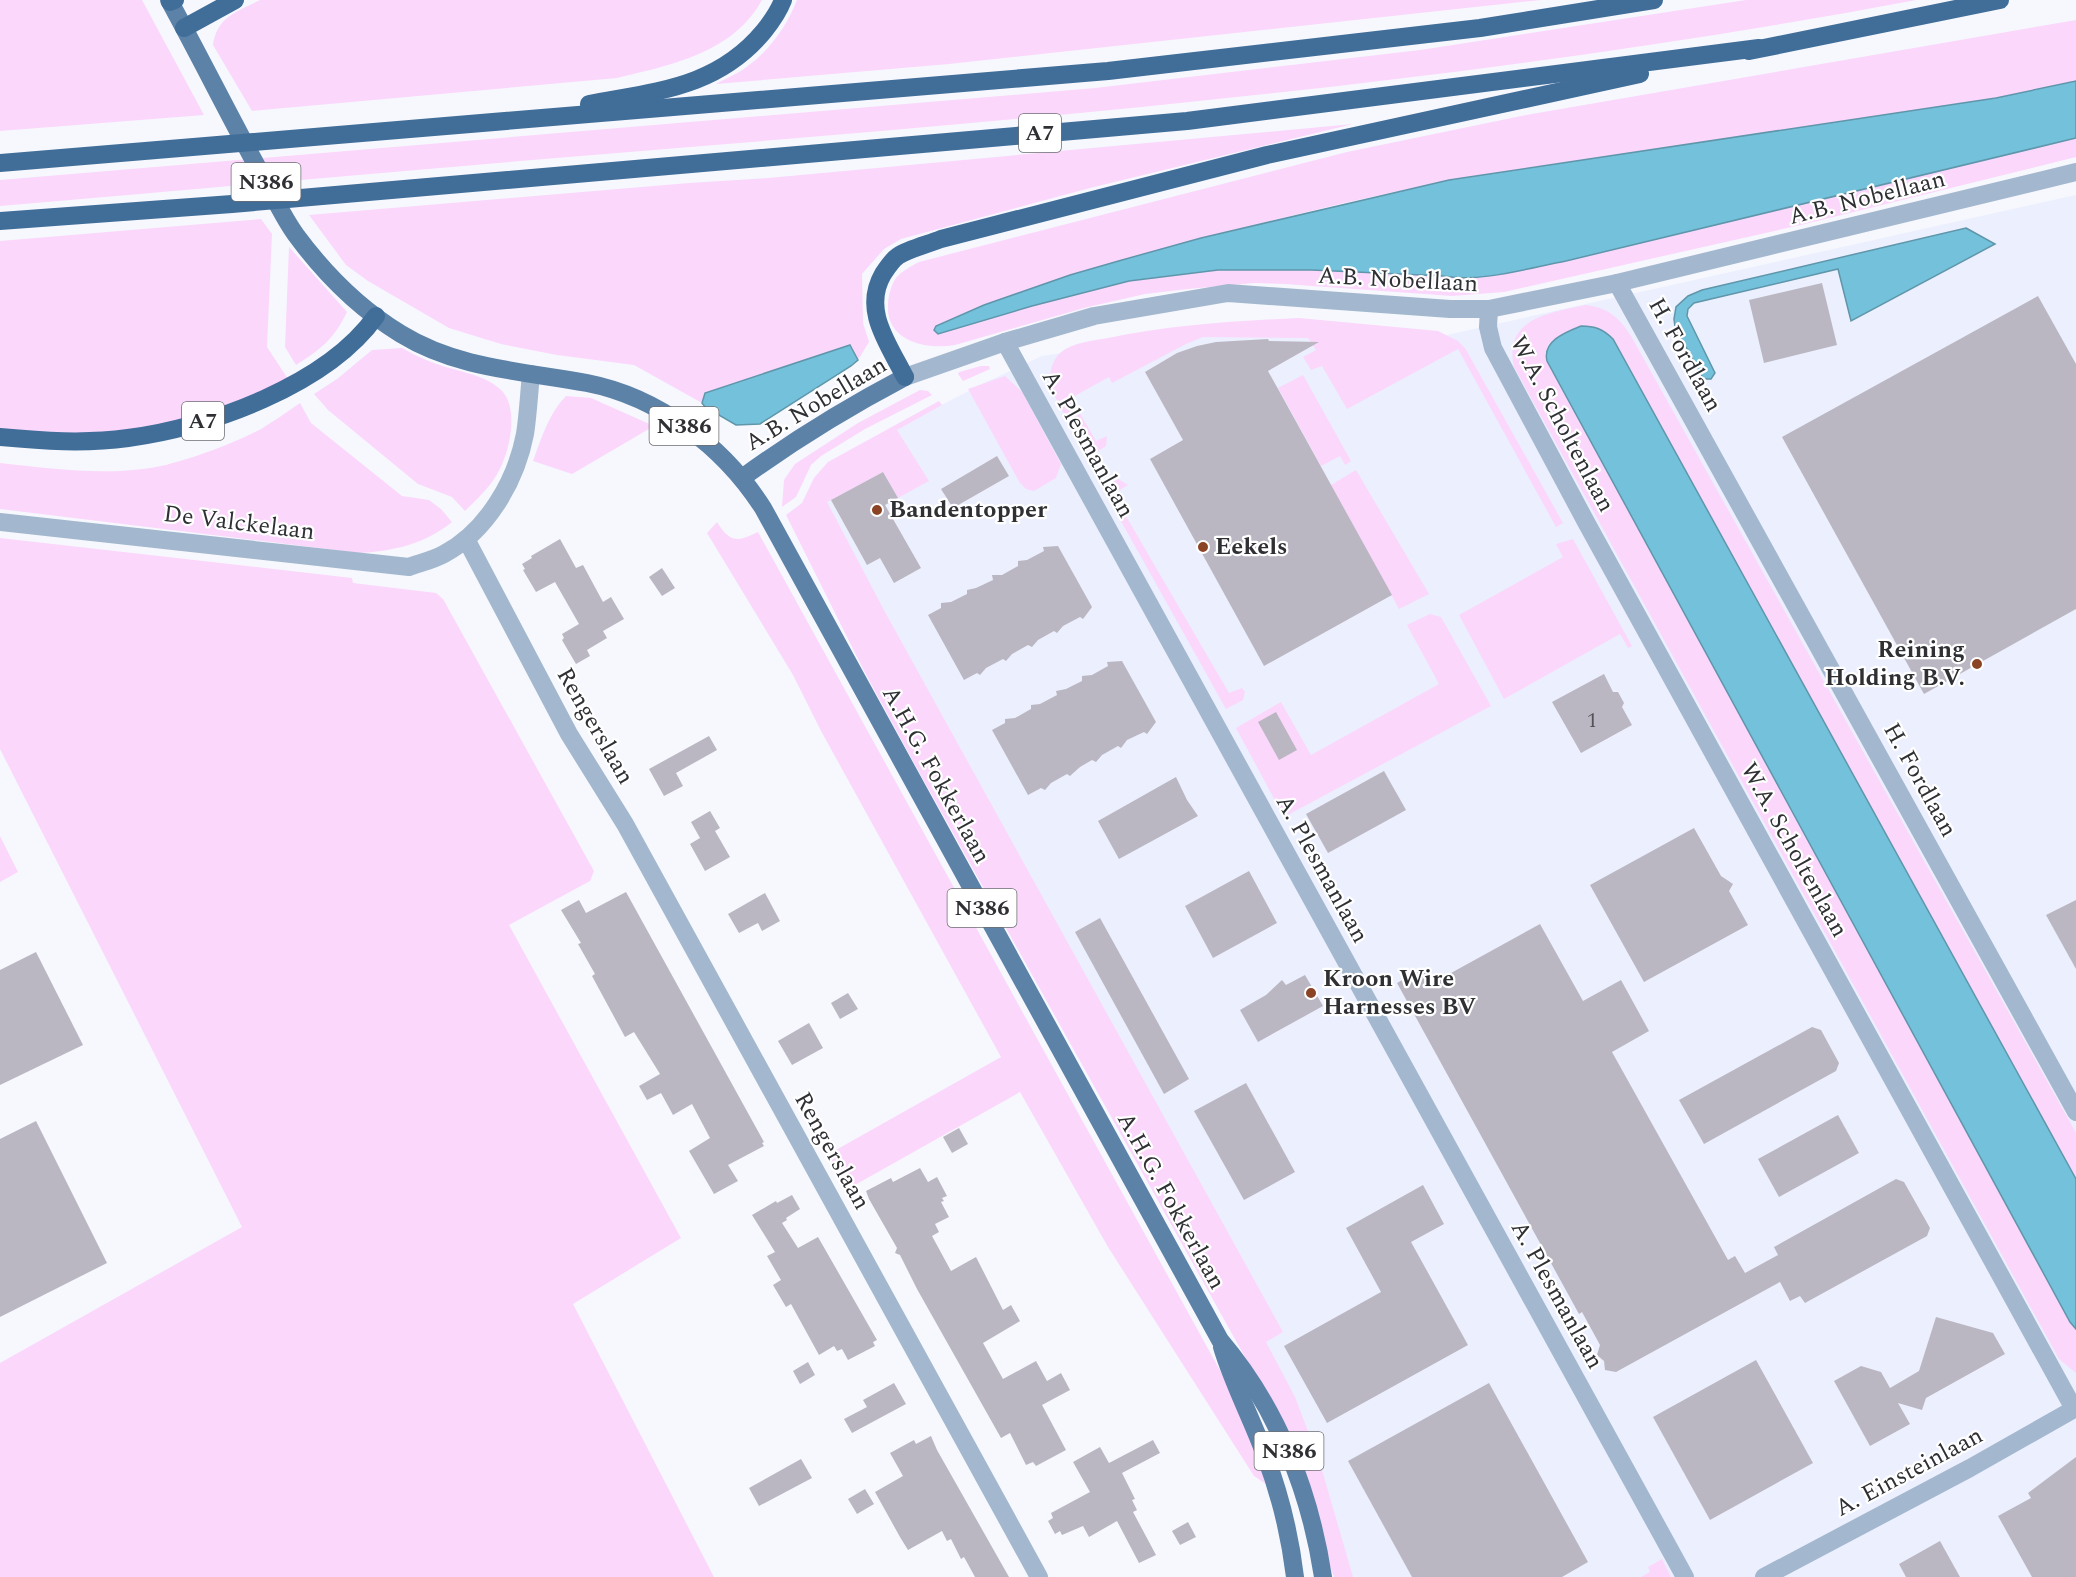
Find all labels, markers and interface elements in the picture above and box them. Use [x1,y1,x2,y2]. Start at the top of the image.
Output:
road number: A7 [1019,114,1061,152]
street label: A.B. Nobellaan [1785,161,1949,235]
road number: N386 [232,163,300,201]
street label: A.B. Nobellaan [1317,258,1479,302]
street label: H. Fordlaan [1639,291,1731,419]
street label: W.A. Scholtenlaan [1500,329,1624,519]
street label: A.B. Nobellaan [738,347,894,461]
street label: A. Plesmanlaan [1032,363,1144,525]
road number: A7 [182,402,224,440]
road number: N386 [650,407,718,445]
place label: Bandentopper [889,492,1048,528]
street label: De Valckelaan [161,496,317,550]
marker: Bandentopper [870,503,884,517]
place label: Eekels [1215,529,1287,565]
marker: Eekels [1196,540,1210,554]
place label: Reining Holding B.V. [1825,632,1965,696]
marker: Reining Holding B.V. [1970,657,1984,671]
street label: Rengerslaan [547,661,643,791]
street label: A.H.G. Fokkerlaan [872,680,1000,870]
house number: 1 [1587,705,1597,737]
street label: H. Fordlaan [1874,716,1966,844]
street label: W.A. Scholtenlaan [1731,756,1857,944]
street label: A. Plesmanlaan [1266,788,1378,950]
road number: N386 [948,889,1016,927]
place label: Kroon Wire Harnesses BV [1323,961,1476,1025]
marker: Kroon Wire Harnesses BV [1304,986,1318,1000]
street label: Rengerslaan [785,1085,879,1217]
street label: A.H.G. Fokkerlaan [1107,1106,1235,1296]
street label: A. Plesmanlaan [1501,1214,1613,1376]
street label: A. Einsteinlaan [1828,1418,1990,1526]
road number: N386 [1254,1432,1324,1470]

